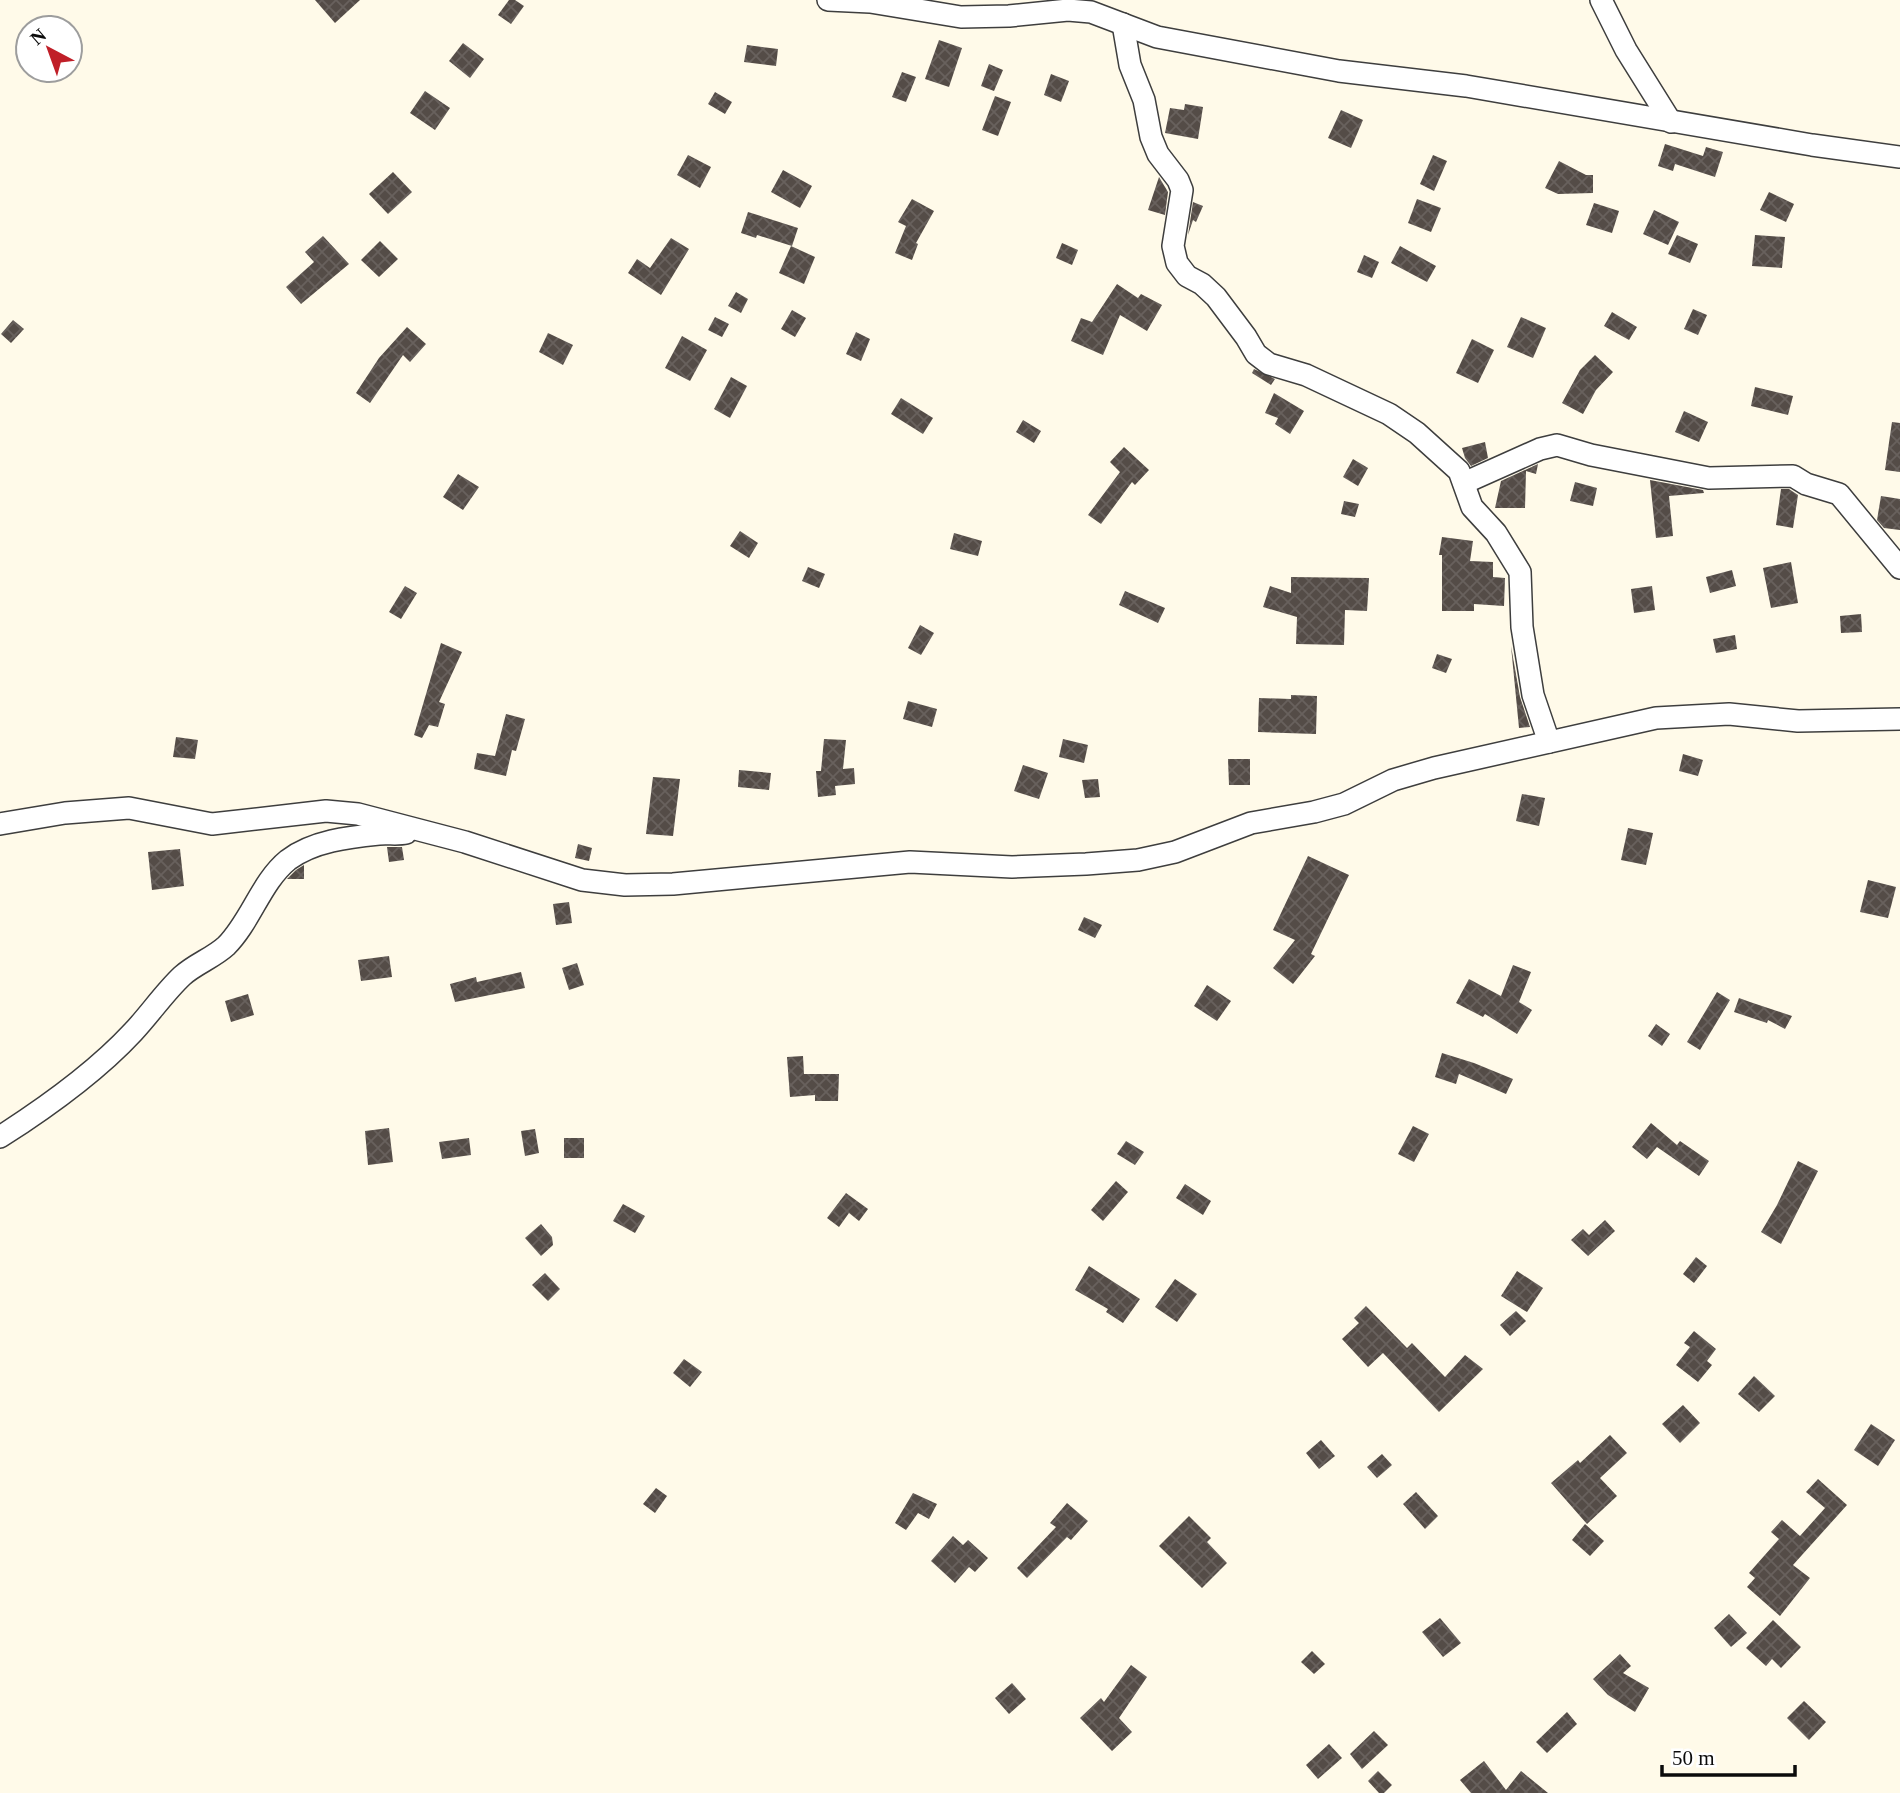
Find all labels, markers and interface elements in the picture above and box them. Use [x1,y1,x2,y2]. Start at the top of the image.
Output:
north arrow [14,14,84,84]
text: N [26,24,50,49]
scale bar [1662,1734,1795,1778]
text: 50 m [1672,1746,1715,1770]

